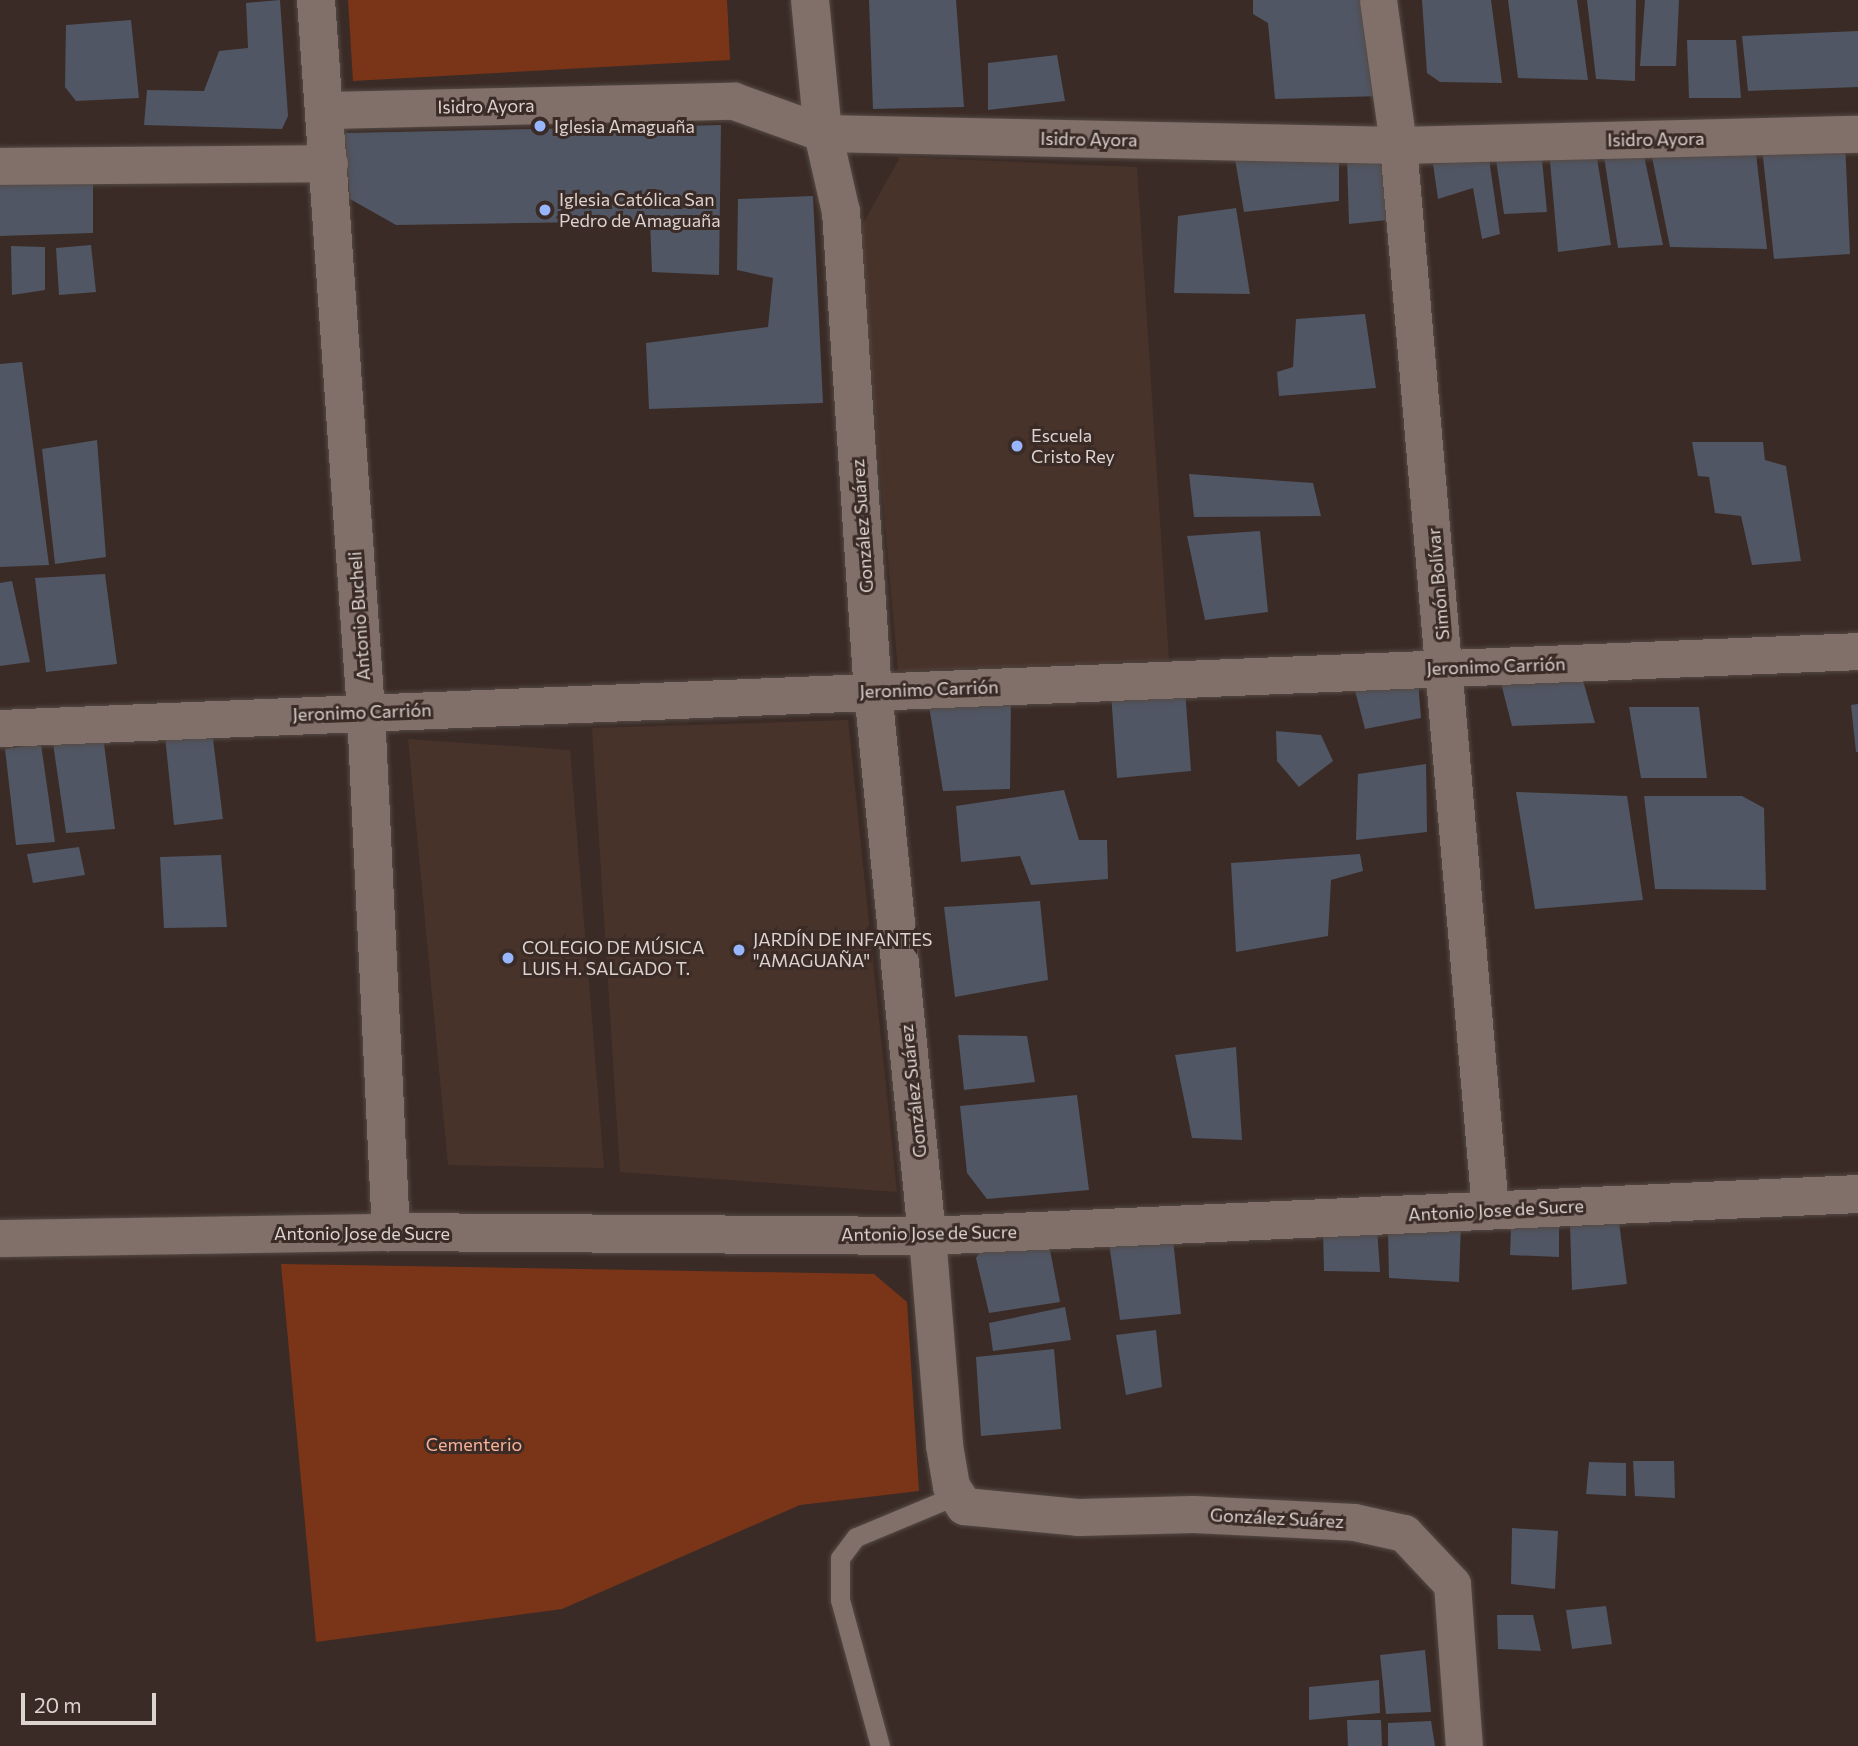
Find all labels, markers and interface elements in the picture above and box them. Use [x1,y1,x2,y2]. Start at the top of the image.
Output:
street label: Isidro Ayora [437,94,535,118]
place label: Iglesia Amaguaña [554,115,695,137]
marker: Iglesia Amaguaña [532,118,548,134]
street label: Isidro Ayora [1040,127,1138,151]
street label: Isidro Ayora [1607,127,1705,151]
place label: Iglesia Católica San Pedro de Amaguaña [559,189,721,232]
marker: Iglesia Católica San Pedro de Amaguaña [537,202,553,218]
place label: Escuela Cristo Rey [1031,425,1115,467]
marker: Escuela Cristo Rey [1009,438,1025,454]
street label: González Suárez [847,458,877,594]
street label: Simón Bolívar [1422,527,1454,641]
street label: Antonio Bucheli [344,551,374,681]
street label: Jeronimo Carrión [1426,653,1566,679]
street label: Jeronimo Carrión [859,676,999,702]
street label: Jeronimo Carrión [292,699,432,725]
place label: JARDÍN DE INFANTES "AMAGUAÑA" [753,929,932,972]
place label: COLEGIO DE MÚSICA LUIS H. SALGADO T. [522,937,704,979]
marker: JARDÍN DE INFANTES "AMAGUAÑA" [731,942,747,958]
marker: COLEGIO DE MÚSICA LUIS H. SALGADO T. [500,950,516,966]
street label: González Suárez [895,1023,931,1159]
street label: Antonio Jose de Sucre [1408,1195,1584,1225]
street label: Antonio Jose de Sucre [841,1221,1017,1245]
street label: Antonio Jose de Sucre [274,1222,450,1244]
park label: Cementerio [426,1433,522,1455]
street label: González Suárez [1209,1504,1345,1532]
scale bar [24,1680,159,1724]
text: 20 m [34,1692,82,1717]

